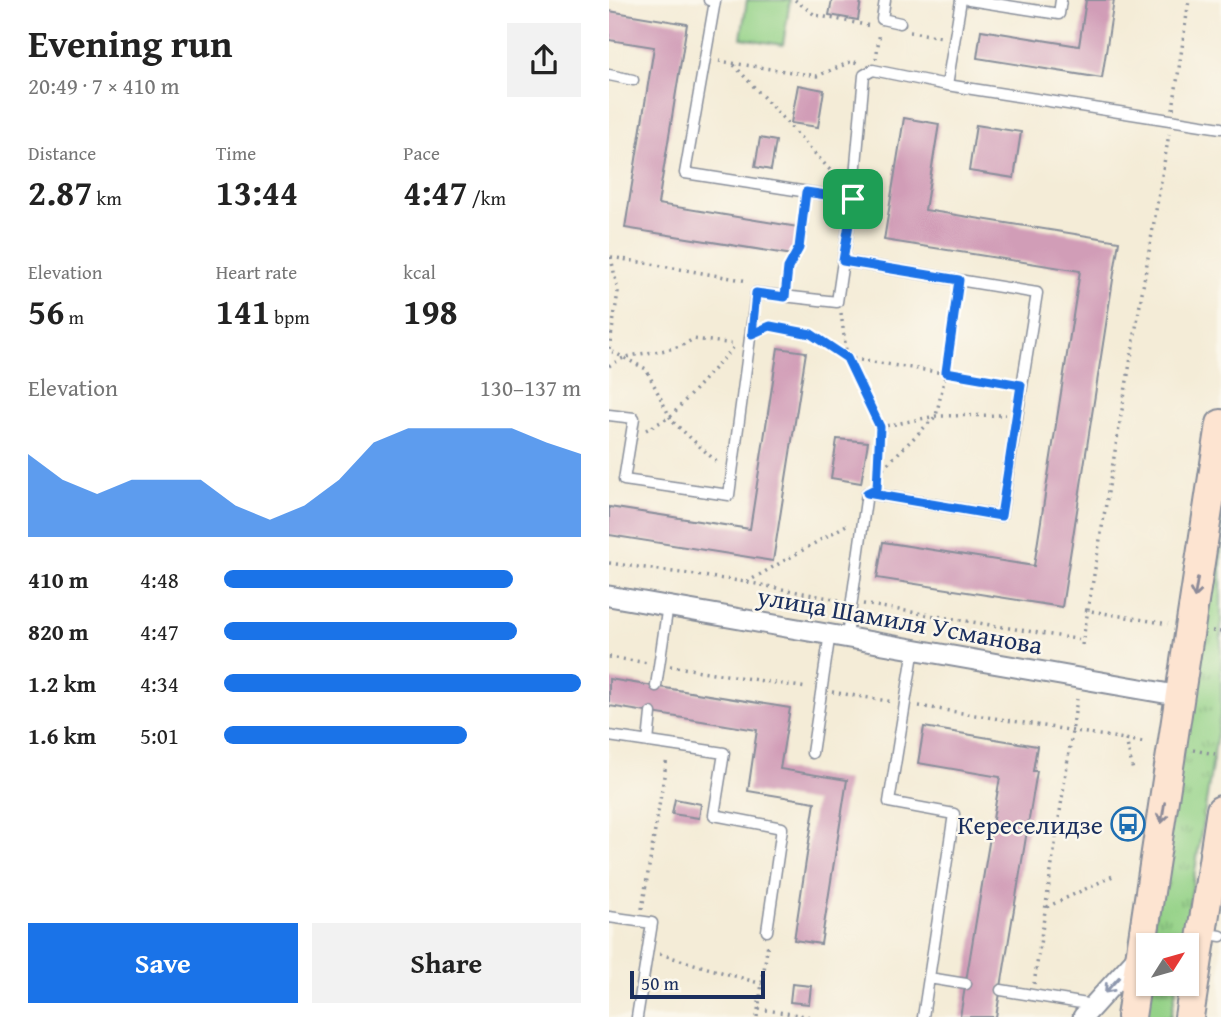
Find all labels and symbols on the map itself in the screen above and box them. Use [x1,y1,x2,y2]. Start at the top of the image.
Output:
pin [823,169,883,229]
street label: улица Шамиля Усманова [753,576,1046,664]
one-way arrow [1189,576,1202,599]
one-way arrow [1156,801,1169,824]
place label: Кереселидзе [957,805,1103,844]
bus stop icon: Кереселидзе [1109,805,1147,843]
north arrow [1136,933,1199,996]
scale bar [630,968,765,1000]
one-way arrow [1105,975,1121,993]

